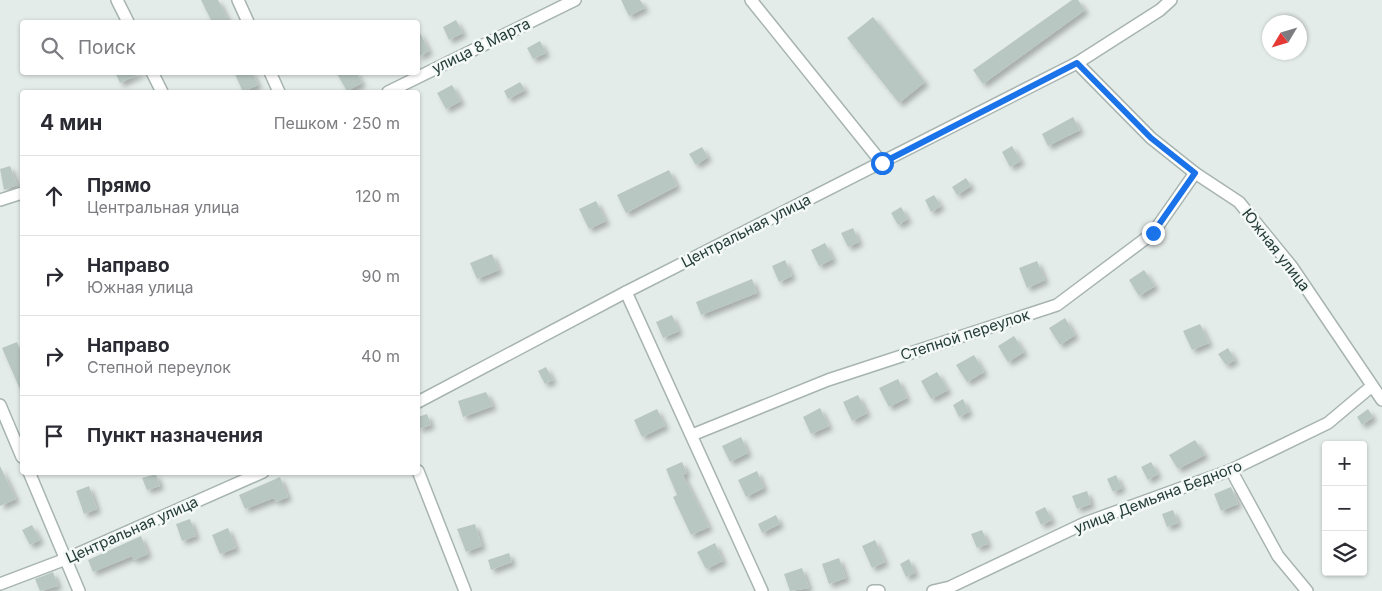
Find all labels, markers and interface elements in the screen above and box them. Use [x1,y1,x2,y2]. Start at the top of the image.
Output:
street label: улица 8 Марта [429,14,533,78]
north arrow [1262,15,1307,60]
search box [20,20,420,75]
icon: search [38,34,66,62]
text: Поиск [78,36,136,59]
text: 4 мин [40,110,102,135]
text: Пешком · 250 m [274,113,400,133]
route start [871,152,894,175]
text: Прямо [87,174,151,197]
icon: ahead [40,182,68,210]
text: 120 m [355,186,400,206]
street label: Центральная улица [678,190,814,271]
text: Центральная улица [87,197,239,217]
street label: Южная улица [1238,205,1315,295]
route end [1142,222,1165,245]
text: Направо [87,254,170,277]
icon: right [40,262,68,290]
text: 90 m [361,266,400,286]
text: Южная улица [87,277,193,297]
street label: Степной переулок [898,305,1032,364]
text: Направо [87,334,170,357]
icon: right [40,342,68,370]
text: 40 m [361,346,400,366]
text: Степной переулок [87,357,231,377]
icon: arrive [40,422,68,450]
text: Пункт назначения [87,424,263,447]
map controls [1322,441,1367,576]
button: + [1322,441,1367,486]
street label: улица Демьяна Бедного [1071,456,1245,537]
button: − [1322,486,1367,531]
street label: Центральная улица [63,492,201,567]
button: layers [1322,531,1367,576]

